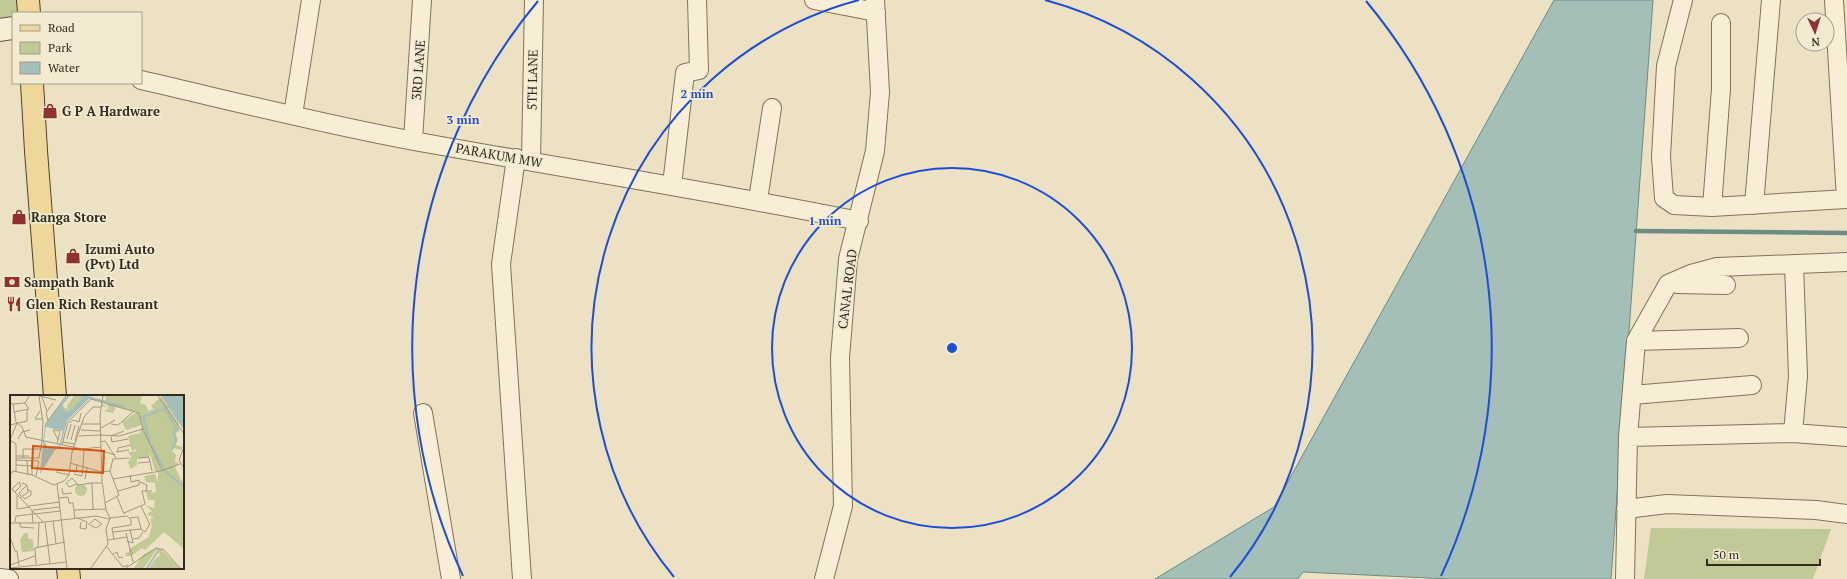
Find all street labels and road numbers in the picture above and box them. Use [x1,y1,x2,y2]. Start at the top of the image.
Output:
street label: 3RD LANE [407,39,429,101]
street label: 5TH LANE [522,49,542,111]
street label: PARAKUM MW [454,139,545,172]
street label: CANAL ROAD [833,248,861,330]

